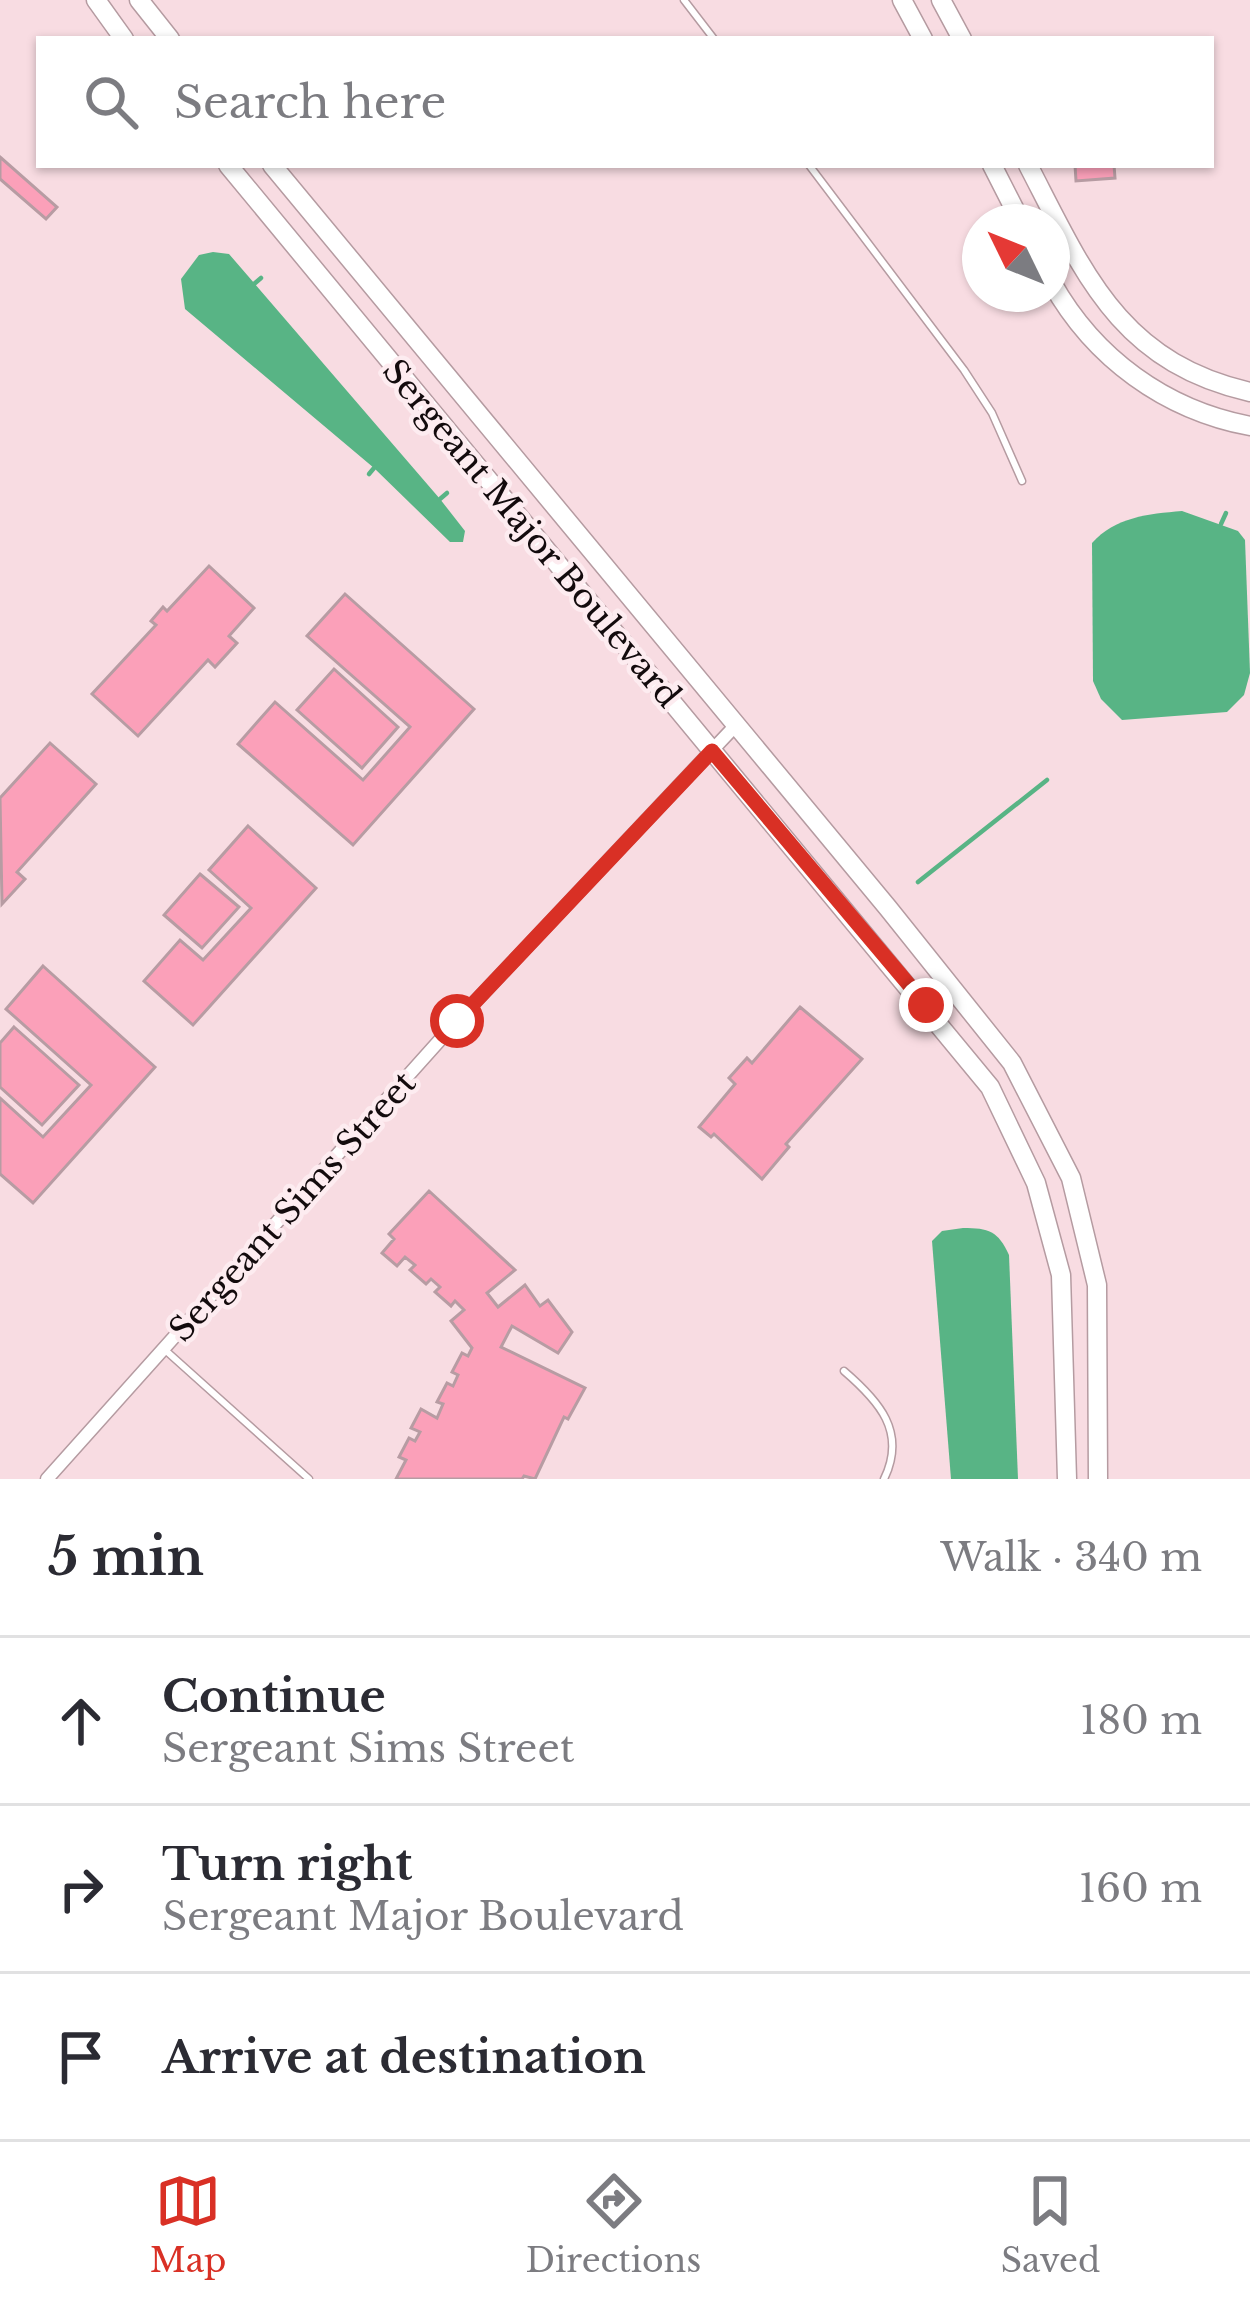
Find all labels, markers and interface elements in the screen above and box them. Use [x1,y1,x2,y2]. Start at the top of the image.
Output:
search box [36,36,1214,168]
icon: search [78,69,144,135]
text: Search here [174,74,446,130]
north arrow [962,204,1070,312]
street label: Sergeant Major Boulevard [374,351,689,716]
route end [899,978,953,1032]
route start [430,994,484,1048]
street label: Sergeant Sims Street [160,1063,425,1350]
text: 5 min [48,1526,204,1589]
text: Walk · 340 m [941,1533,1202,1582]
text: Continue [162,1668,386,1724]
icon: ahead [48,1688,114,1754]
text: 180 m [1080,1696,1202,1745]
text: Sergeant Sims Street [162,1724,575,1773]
text: Turn right [162,1836,412,1892]
icon: right [48,1856,114,1922]
text: 160 m [1079,1864,1202,1913]
text: Sergeant Major Boulevard [162,1892,684,1941]
icon: arrive [48,2024,114,2090]
text: Arrive at destination [162,2029,646,2085]
tab: Map [150,2168,226,2281]
tab: Directions [526,2168,701,2281]
tab: Saved [1001,2168,1100,2281]

